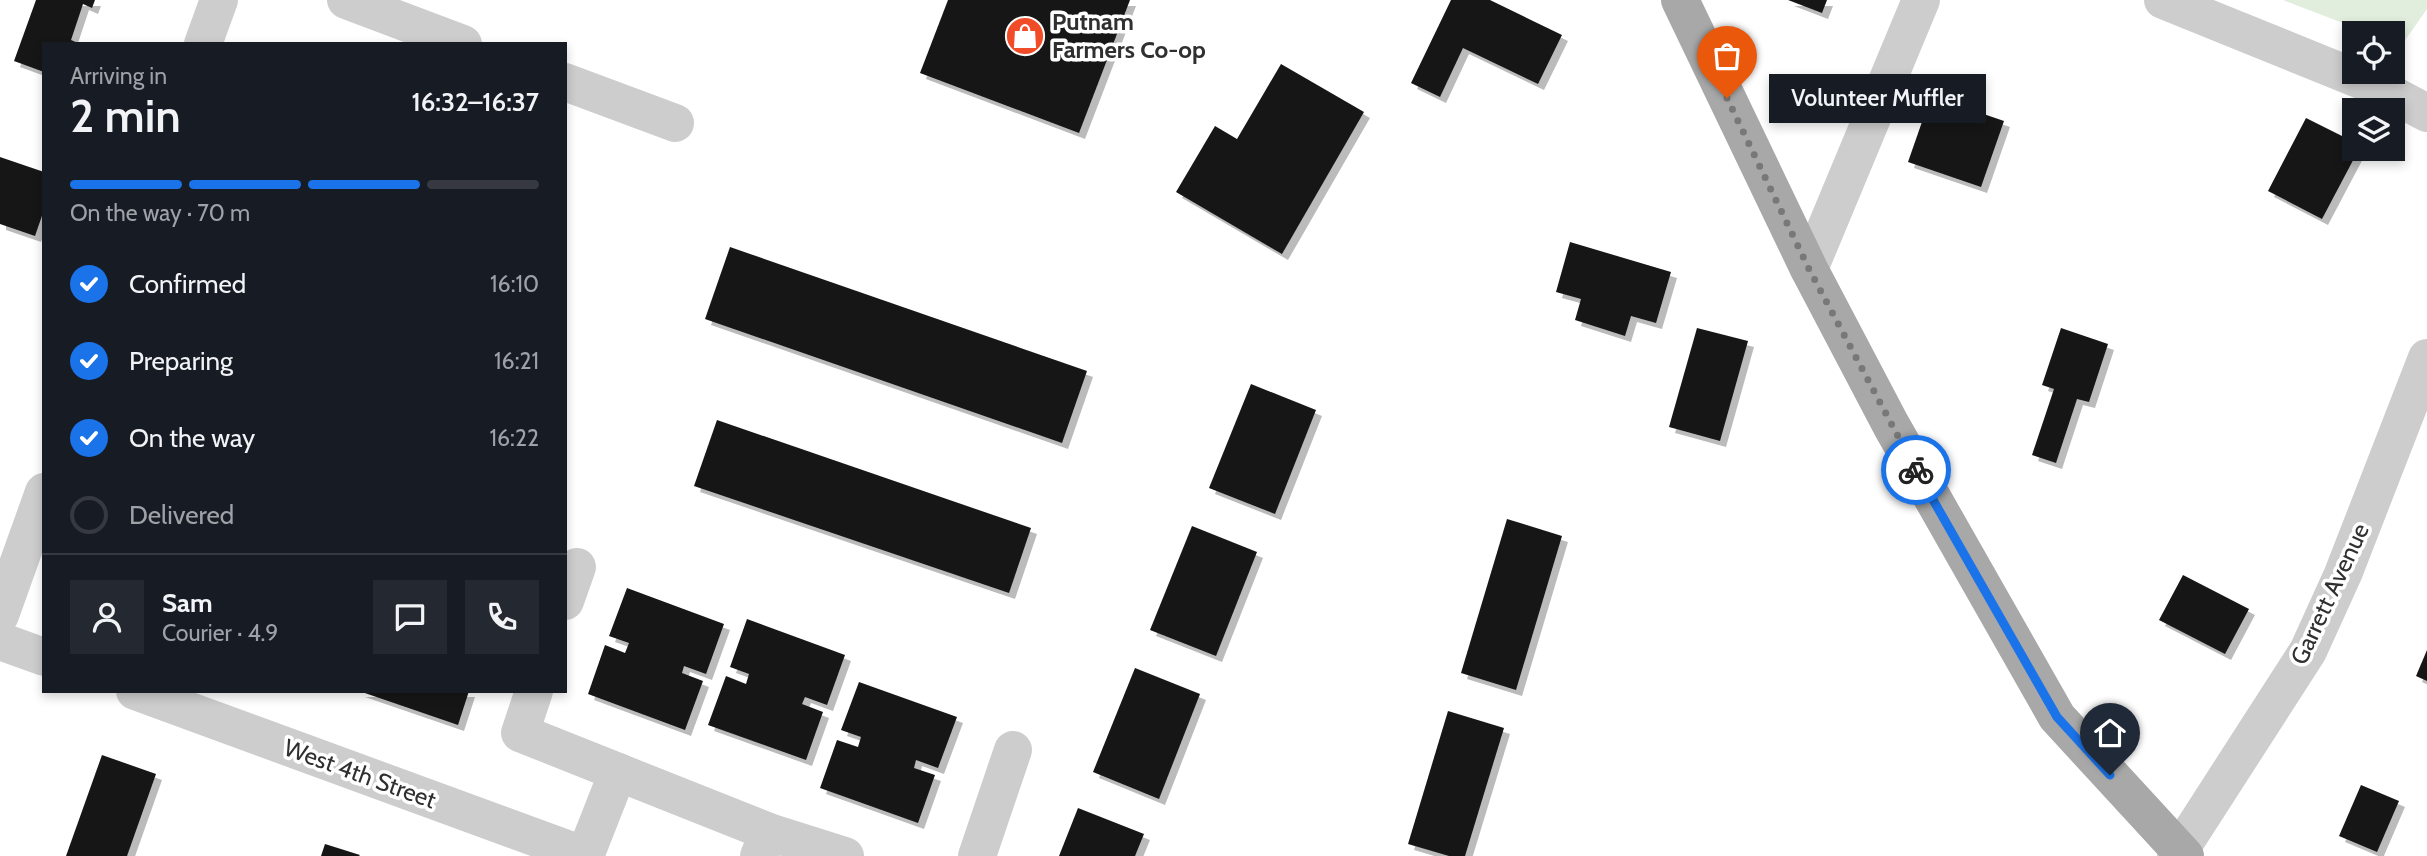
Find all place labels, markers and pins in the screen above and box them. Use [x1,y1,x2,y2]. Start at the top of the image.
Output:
place label: Putnam Farmers Co-op [1052,7,1206,64]
shop icon: Putnam Farmers Co-op [1004,15,1046,57]
pin [1697,26,1757,98]
callout: Volunteer Muffler [1769,74,1986,122]
pin [2080,703,2140,775]

